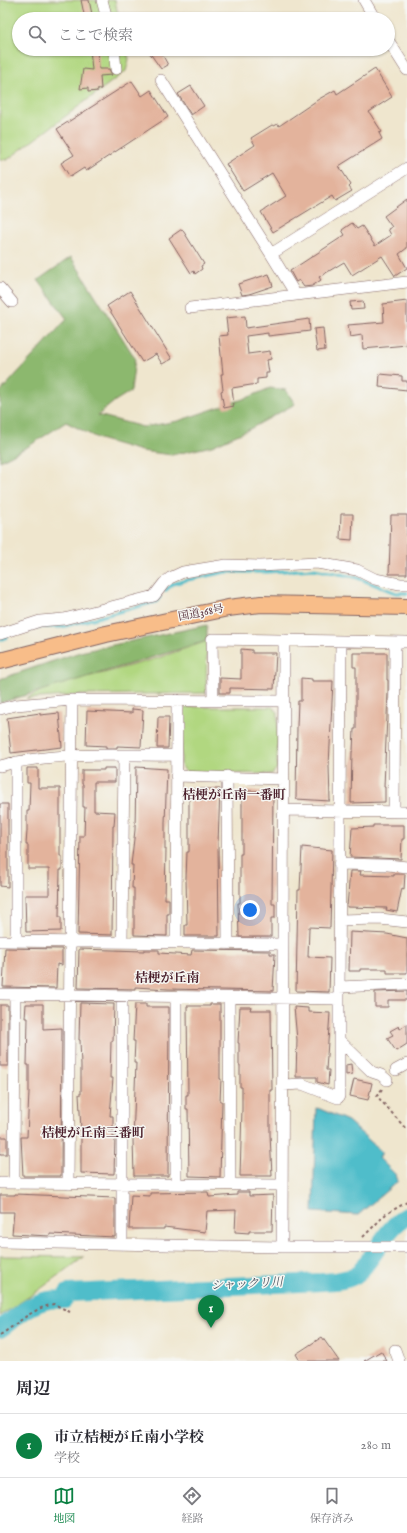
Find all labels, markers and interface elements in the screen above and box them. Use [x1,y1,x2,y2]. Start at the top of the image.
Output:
search box [12,12,395,56]
icon: search [26,23,48,45]
text: ここで検索 [58,26,133,45]
street label: 国道368号 [177,602,225,624]
district label: 桔梗が丘南一番町 [182,787,286,804]
your location [240,900,260,920]
district label: 桔梗が丘南 [134,970,200,987]
district label: 桔梗が丘南三番町 [41,1125,145,1142]
water label: シャックリ川 [211,1275,285,1293]
pin: 1 [198,1295,224,1328]
text: 周辺 [16,1379,50,1400]
text: 市立桔梗が丘南小学校 [54,1428,204,1447]
text: 1 [27,1437,31,1454]
text: 280 m [361,1437,391,1454]
text: 学校 [54,1450,80,1467]
tab: 地図 [53,1485,75,1526]
tab: 経路 [181,1485,203,1526]
tab: 保存済み [310,1485,354,1526]

